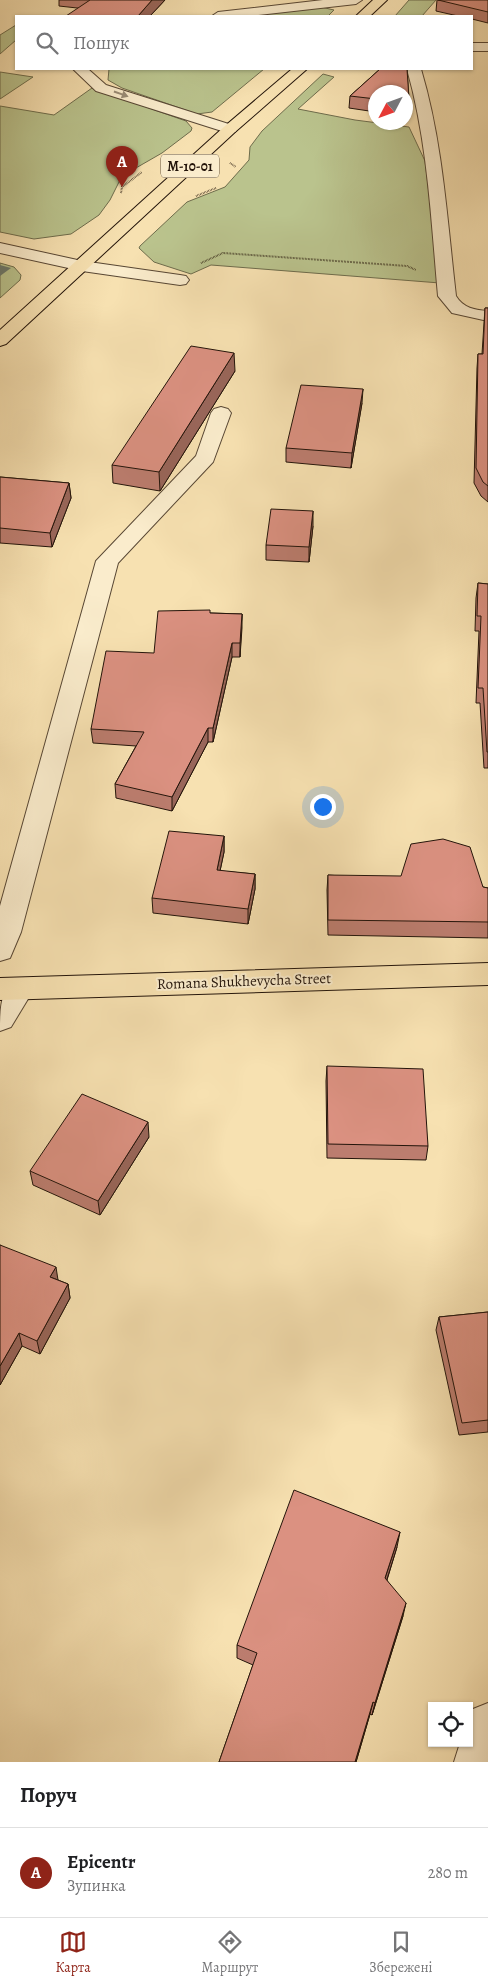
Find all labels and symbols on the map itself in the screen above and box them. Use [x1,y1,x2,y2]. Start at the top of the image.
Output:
north arrow [368,85,413,130]
one-way arrow [114,90,129,98]
pin: A [106,146,138,187]
road number: М-10-01 [161,154,219,178]
your location [310,794,336,820]
street label: Romana Shukhevycha Street [157,968,331,994]

